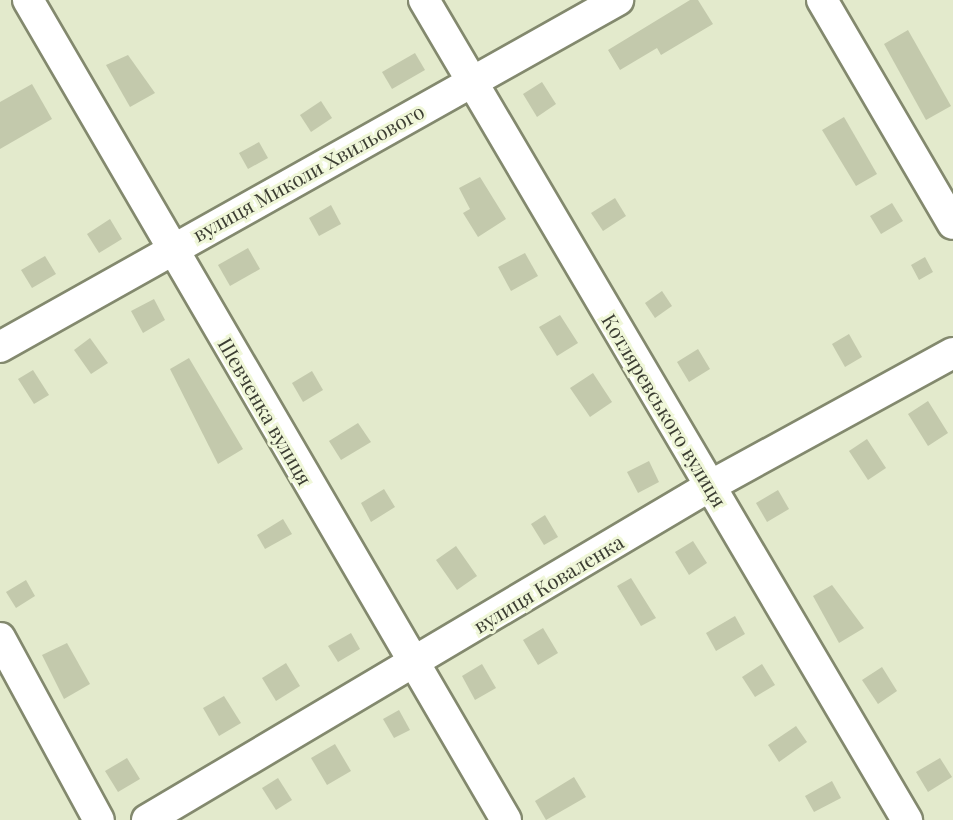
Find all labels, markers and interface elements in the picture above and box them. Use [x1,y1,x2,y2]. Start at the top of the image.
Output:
street label: вулиця Миколи Хвильового [188,98,428,246]
street label: Котляревського вулиця [598,309,732,511]
street label: Шевченка вулиця [214,333,318,489]
street label: вулиця Коваленка [469,529,627,637]

